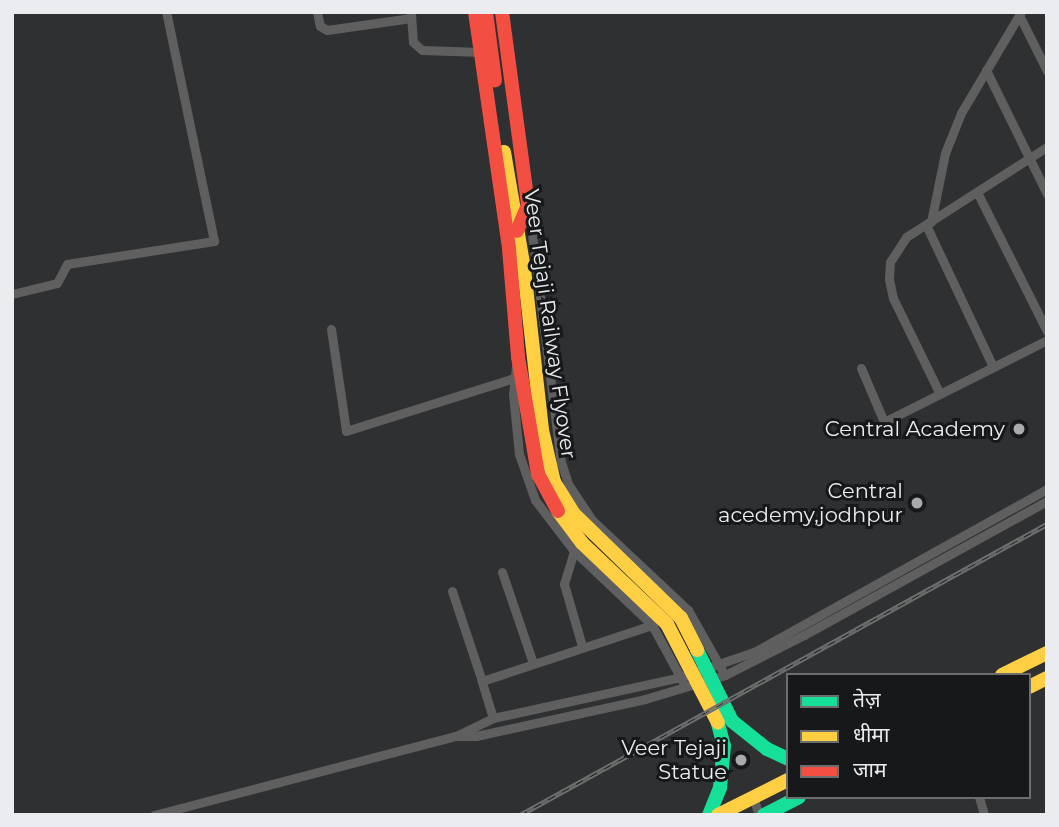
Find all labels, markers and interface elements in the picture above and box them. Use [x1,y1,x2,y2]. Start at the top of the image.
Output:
street label: Veer Tejaji Railway Flyover [519,188,581,460]
place label: Central Academy [825,416,1005,442]
marker: Central Academy [1011,421,1027,437]
place label: Central acedemy,jodhpur [718,478,903,528]
marker: Central acedemy,jodhpur [909,495,925,511]
legend [786,673,1031,799]
text: तेज़ [853,687,881,712]
text: धीमा [853,722,889,747]
place label: Veer Tejaji Statue [621,735,727,785]
marker: Veer Tejaji Statue [733,752,749,768]
text: जाम [853,757,887,782]

